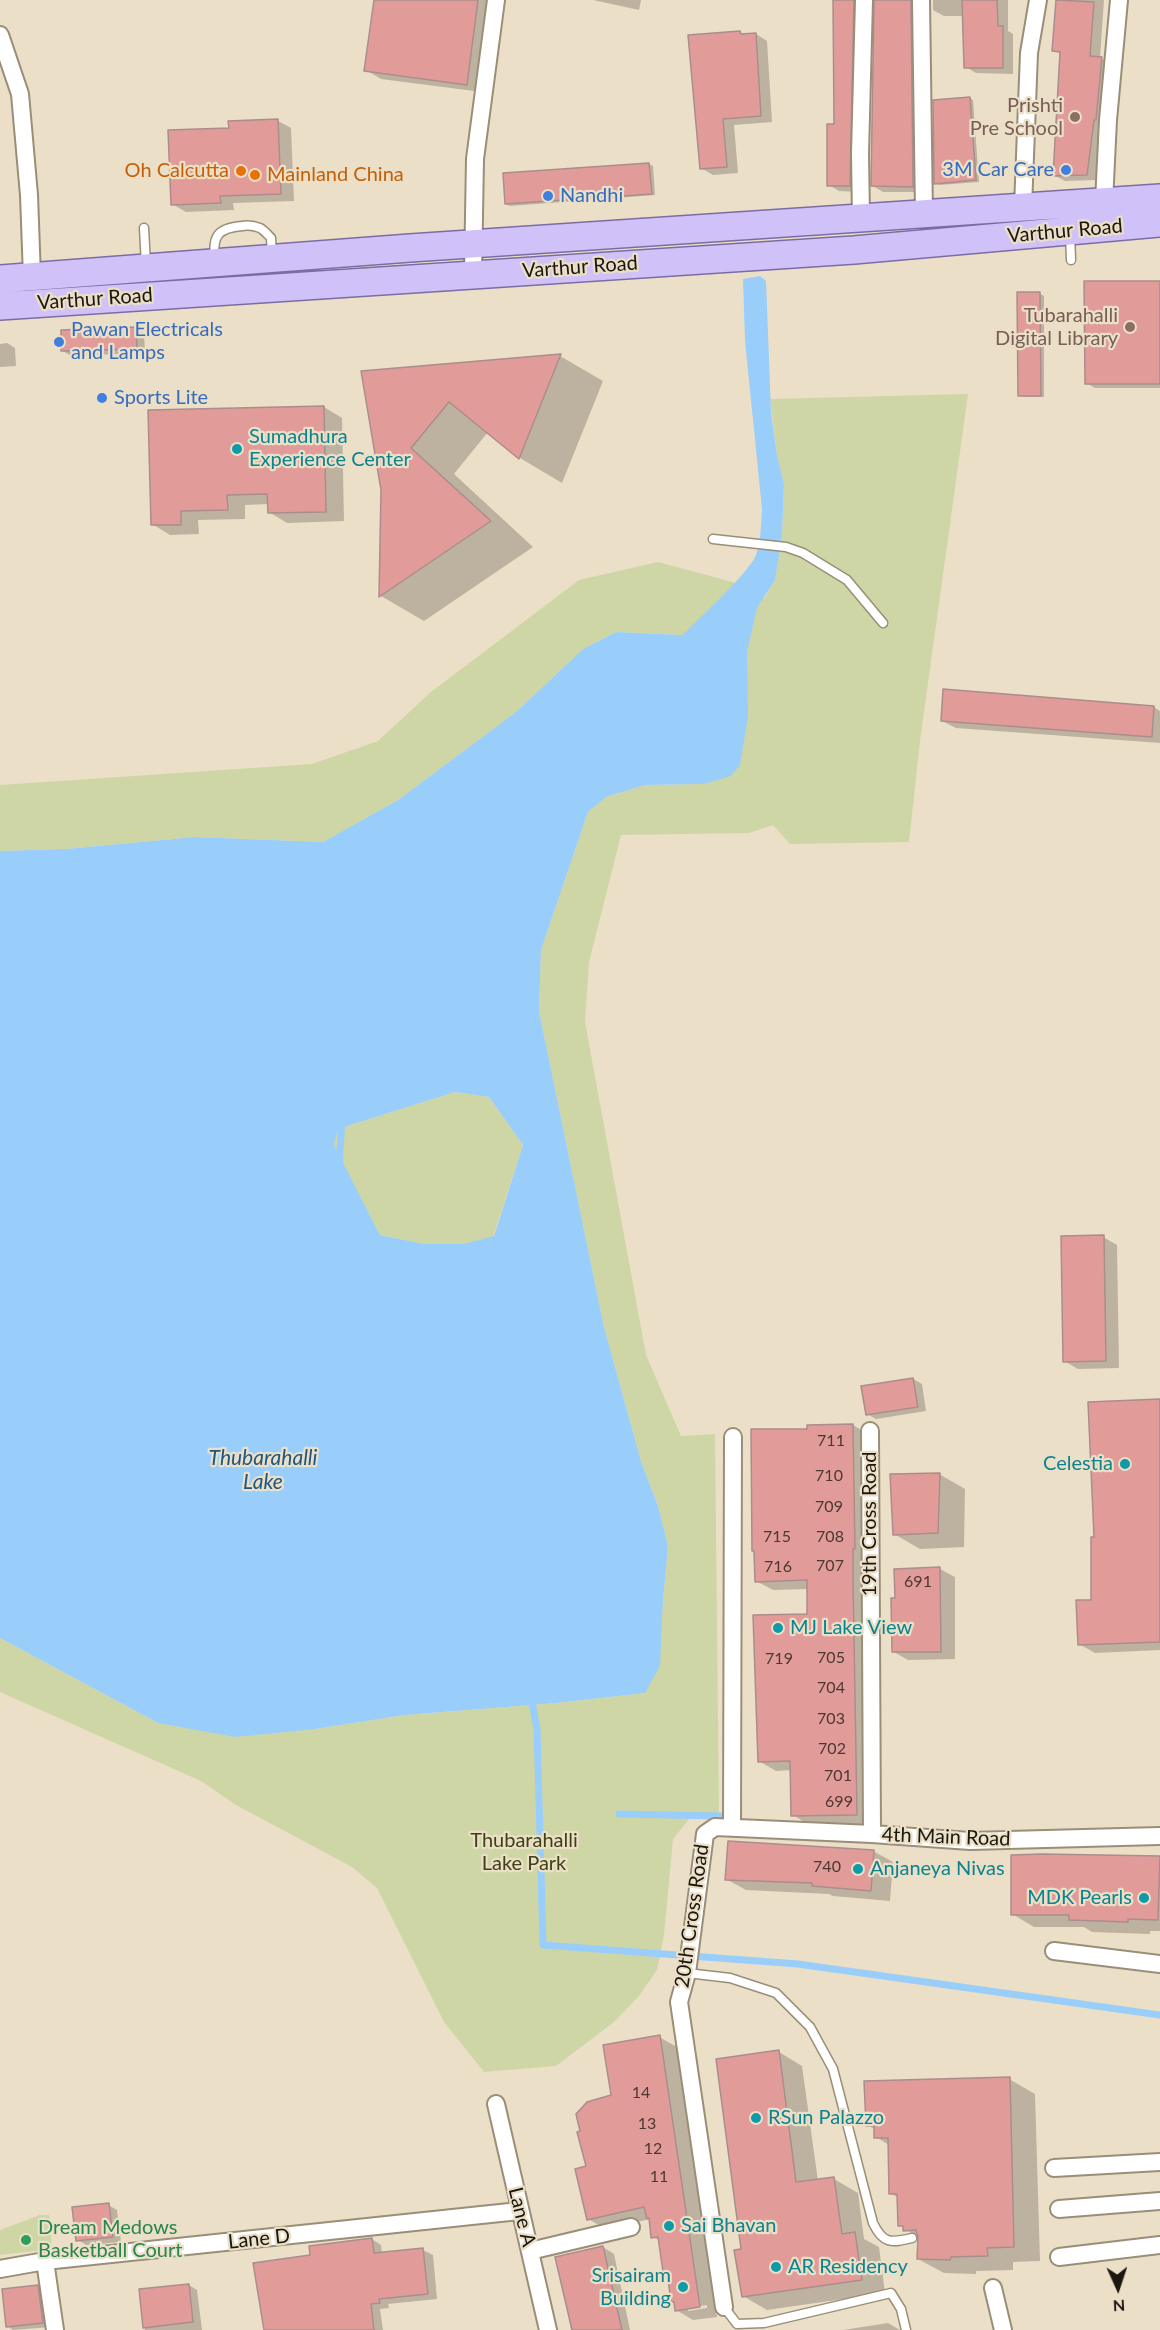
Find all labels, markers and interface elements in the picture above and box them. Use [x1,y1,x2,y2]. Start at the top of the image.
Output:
place label: Prishti Pre School [970,94,1063,141]
marker: Prishti Pre School [1068,110,1082,124]
place label: 3M Car Care [942,158,1054,182]
place label: Oh Calcutta [125,159,229,183]
place label: Mainland China [267,163,404,187]
marker: 3M Car Care [1059,163,1073,177]
marker: Oh Calcutta [234,164,248,178]
marker: Mainland China [248,168,262,182]
place label: Nandhi [560,184,623,208]
marker: Nandhi [541,189,555,203]
street label: Varthur Road [1006,214,1124,248]
street label: Varthur Road [522,251,638,283]
street label: Varthur Road [37,283,153,315]
place label: Tubarahalli Digital Library [995,304,1118,351]
place label: Pawan Electricals and Lamps [71,318,223,365]
marker: Tubarahalli Digital Library [1123,320,1137,334]
marker: Pawan Electricals and Lamps [52,335,66,349]
place label: Sports Lite [114,386,208,410]
marker: Sports Lite [95,391,109,405]
place label: Sumadhura Experience Center [249,425,411,472]
marker: Sumadhura Experience Center [230,442,244,456]
house number: 711 [817,1431,845,1451]
water label: Thubarahalli Lake [209,1445,317,1495]
street label: 19th Cross Road [858,1452,882,1596]
place label: Celestia [1043,1452,1113,1476]
marker: Celestia [1118,1457,1132,1471]
house number: 710 [815,1466,843,1486]
house number: 709 [815,1497,843,1517]
house number: 715 [763,1527,791,1547]
house number: 708 [816,1527,844,1547]
house number: 707 [816,1556,844,1576]
house number: 716 [764,1557,792,1577]
house number: 691 [904,1572,932,1592]
place label: MJ Lake View [790,1616,912,1640]
marker: MJ Lake View [771,1621,785,1635]
house number: 705 [817,1648,845,1668]
house number: 719 [765,1649,793,1669]
house number: 704 [817,1678,845,1698]
house number: 703 [817,1709,845,1729]
house number: 702 [818,1739,846,1759]
house number: 701 [824,1766,852,1786]
house number: 699 [825,1792,853,1812]
street label: 4th Main Road [881,1823,1011,1851]
park label: Thubarahalli Lake Park [470,1829,578,1876]
street label: 20th Cross Road [670,1843,714,1989]
house number: 740 [813,1857,841,1877]
place label: Anjaneya Nivas [870,1857,1005,1881]
marker: Anjaneya Nivas [851,1862,865,1876]
place label: MDK Pearls [1027,1886,1132,1910]
marker: MDK Pearls [1137,1891,1151,1905]
house number: 14 [632,2083,650,2103]
place label: RSun Palazzo [768,2106,884,2130]
marker: RSun Palazzo [749,2111,763,2125]
house number: 13 [638,2114,656,2134]
house number: 12 [644,2139,662,2159]
house number: 11 [650,2167,668,2187]
street label: Lane A [503,2185,541,2249]
place label: Sai Bhavan [681,2214,776,2238]
place label: Dream Medows Basketball Court [38,2216,182,2263]
marker: Sai Bhavan [662,2219,676,2233]
street label: Lane D [227,2224,291,2254]
marker: Dream Medows Basketball Court [19,2233,33,2247]
place label: AR Residency [788,2255,908,2279]
north arrow [1088,2258,1148,2318]
marker: AR Residency [769,2260,783,2274]
place label: Srisairam Building [591,2264,671,2311]
marker: Srisairam Building [676,2280,690,2294]
text: N [1112,2297,1126,2316]

